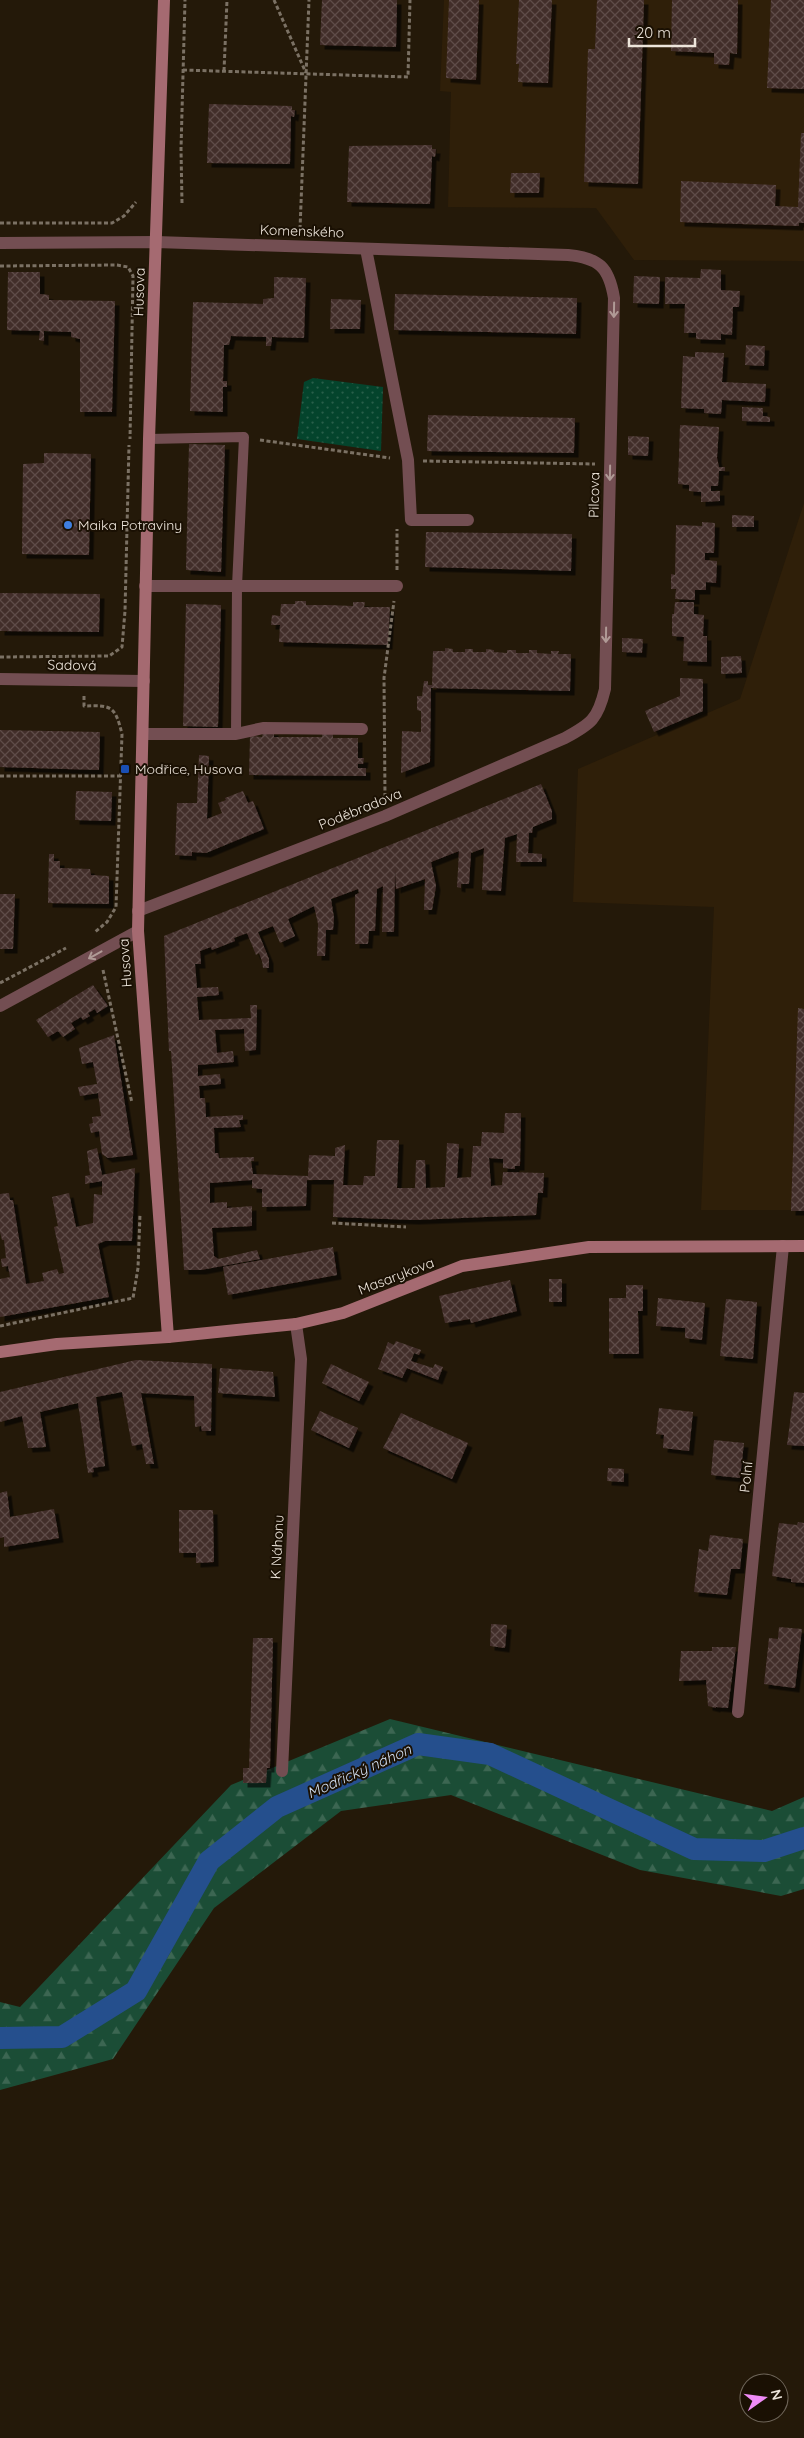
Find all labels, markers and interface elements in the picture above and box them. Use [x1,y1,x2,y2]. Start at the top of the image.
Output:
scale bar [629,15,695,47]
text: 20 m [636,23,671,42]
street label: Komenského [259,221,345,241]
street label: Husova [129,267,149,317]
one-way arrow [609,302,619,318]
one-way arrow [605,464,615,481]
street label: Pilcova [585,472,603,518]
place label: Maika Potraviny [78,516,182,534]
marker: Maika Potraviny [62,519,74,531]
one-way arrow [601,627,611,643]
street label: Sadová [47,656,97,674]
place label: Modřice, Husova [135,760,242,778]
marker: Modřice, Husova [119,763,131,775]
street label: Poděbradova [316,784,404,834]
street label: Husova [114,938,136,988]
one-way arrow [88,951,103,960]
street label: Masarykova [355,1253,437,1299]
street label: Polní [735,1461,757,1493]
street label: K Náhonu [266,1514,288,1580]
water label: Modřický náhon [304,1739,414,1802]
north arrow [739,2373,789,2423]
text: N [767,2388,787,2402]

